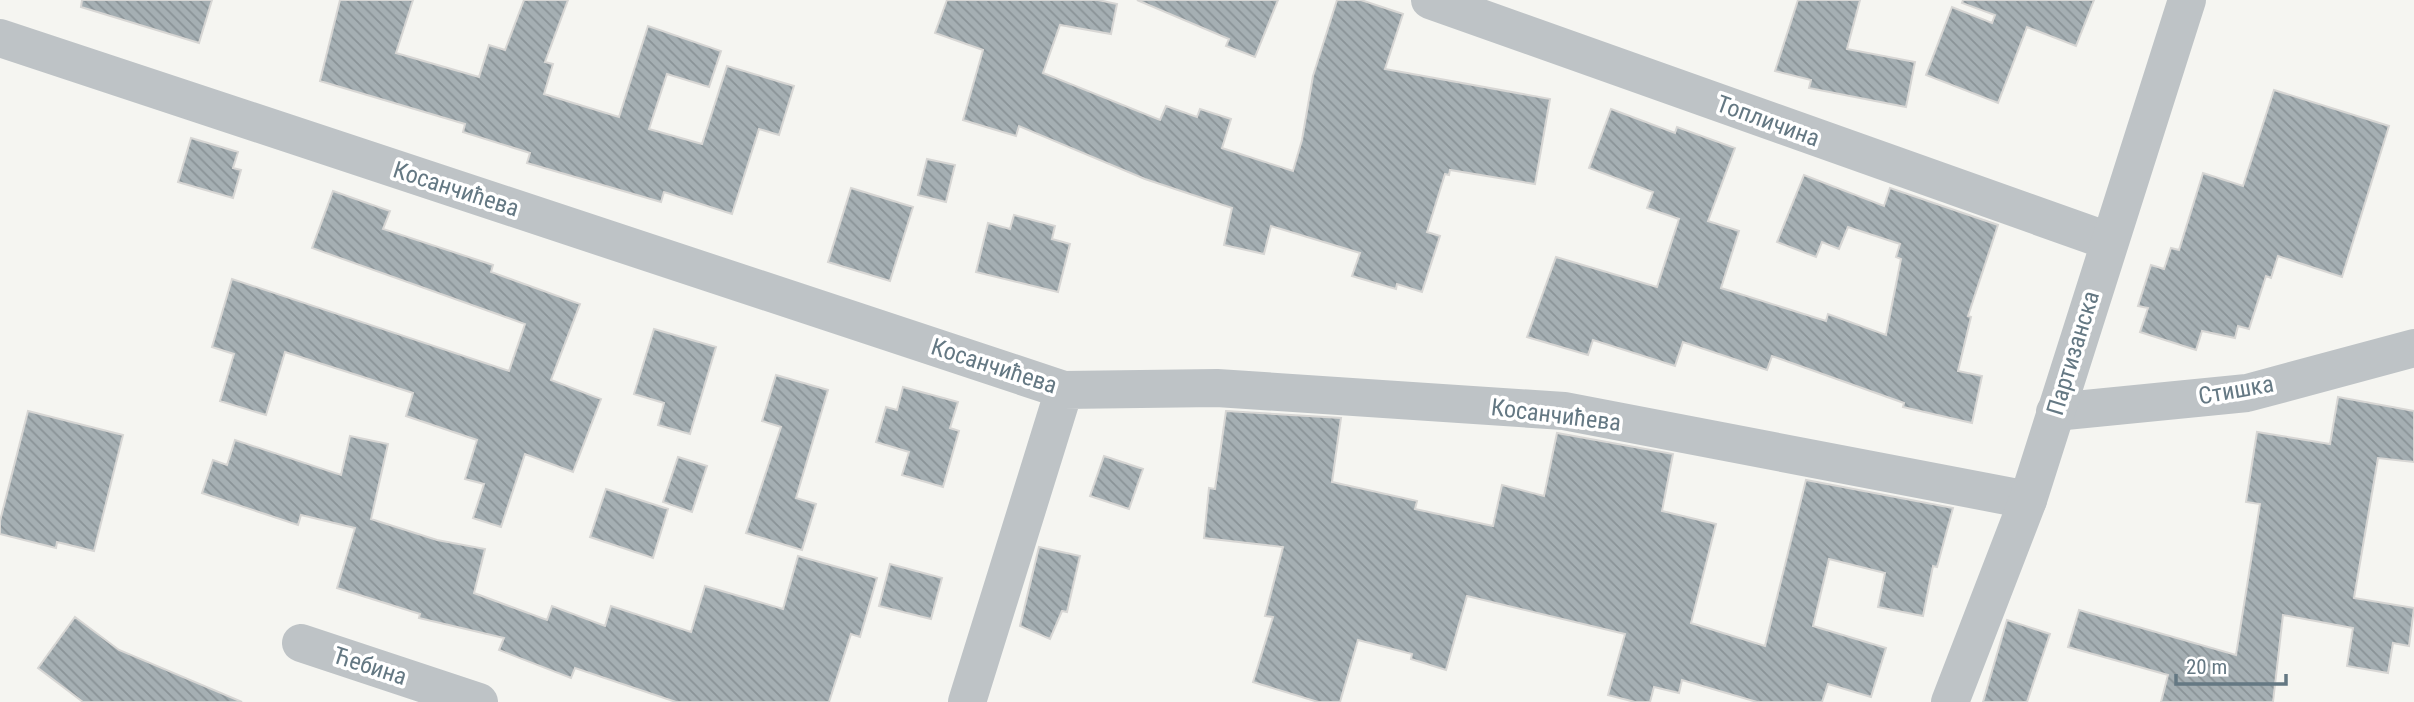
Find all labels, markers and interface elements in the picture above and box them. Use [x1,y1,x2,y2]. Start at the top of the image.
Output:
street label: Топличина [1713,89,1823,153]
street label: Косанчићева [390,156,522,222]
street label: Партизанска [2041,288,2105,418]
street label: Косанчићева [928,333,1060,399]
street label: Стишка [2196,370,2276,410]
street label: Косанчићева [1490,393,1622,437]
street label: Ћебина [330,641,410,691]
scale bar [2176,642,2286,686]
text: 20 m [2186,655,2227,679]

